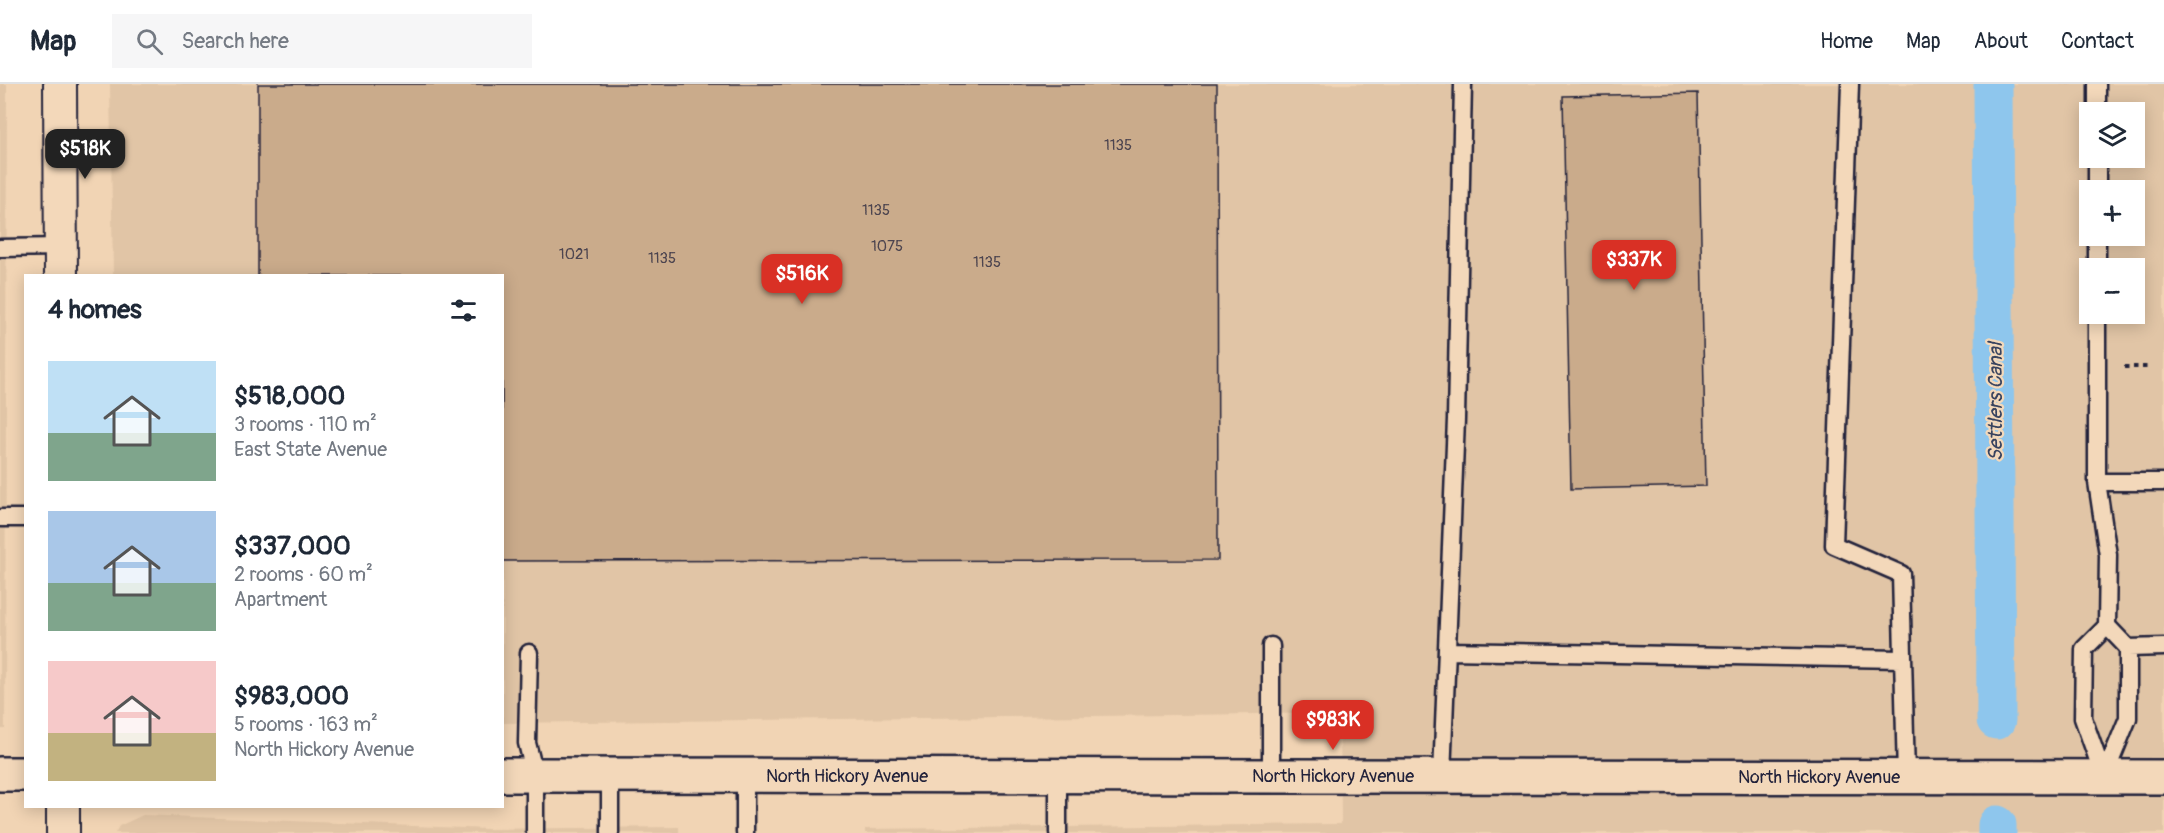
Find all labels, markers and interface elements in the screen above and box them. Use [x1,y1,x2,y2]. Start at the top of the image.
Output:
search box [112,14,532,68]
text: Map [30,24,76,59]
icon: search [133,25,166,58]
text: Search here [181,27,289,55]
text: Home [1820,28,1873,55]
text: Map [1906,28,1941,55]
text: About [1974,28,2028,55]
text: Contact [2061,28,2134,55]
map controls [2079,102,2145,324]
button: layers [2079,102,2145,168]
pin: $518K [43,129,127,180]
text: $518K [59,136,111,161]
house number: 1135 [1104,136,1132,155]
button: + [2079,180,2145,246]
house number: 1135 [862,201,890,220]
house number: 1075 [871,237,903,256]
pin: $337K [1592,240,1676,291]
house number: 1021 [559,245,589,264]
text: $337K [1606,247,1662,272]
house number: 1135 [648,249,676,268]
house number: 1135 [973,253,1001,272]
pin: $516K [760,254,844,305]
button: − [2079,258,2145,324]
text: $516K [775,261,829,286]
text: 4 homes [48,294,142,326]
icon: filters [447,294,480,327]
water label: Settlers Canal [1983,340,2008,462]
text: $518,000 [234,380,345,412]
icon: home [96,385,168,457]
text: 3 rooms · 110 m² [234,412,377,437]
text: East State Avenue [234,437,387,462]
text: $337,000 [234,530,351,562]
icon: home [96,535,168,607]
text: 2 rooms · 60 m² [234,562,373,587]
text: Apartment [234,587,327,612]
text: $983,000 [234,680,349,712]
icon: home [96,685,168,757]
pin: $983K [1291,700,1375,751]
text: $983K [1306,707,1360,732]
text: 5 rooms · 163 m² [234,712,378,737]
text: North Hickory Avenue [234,737,414,762]
street label: North Hickory Avenue [766,765,928,788]
street label: North Hickory Avenue [1252,765,1414,788]
street label: North Hickory Avenue [1738,766,1900,789]

